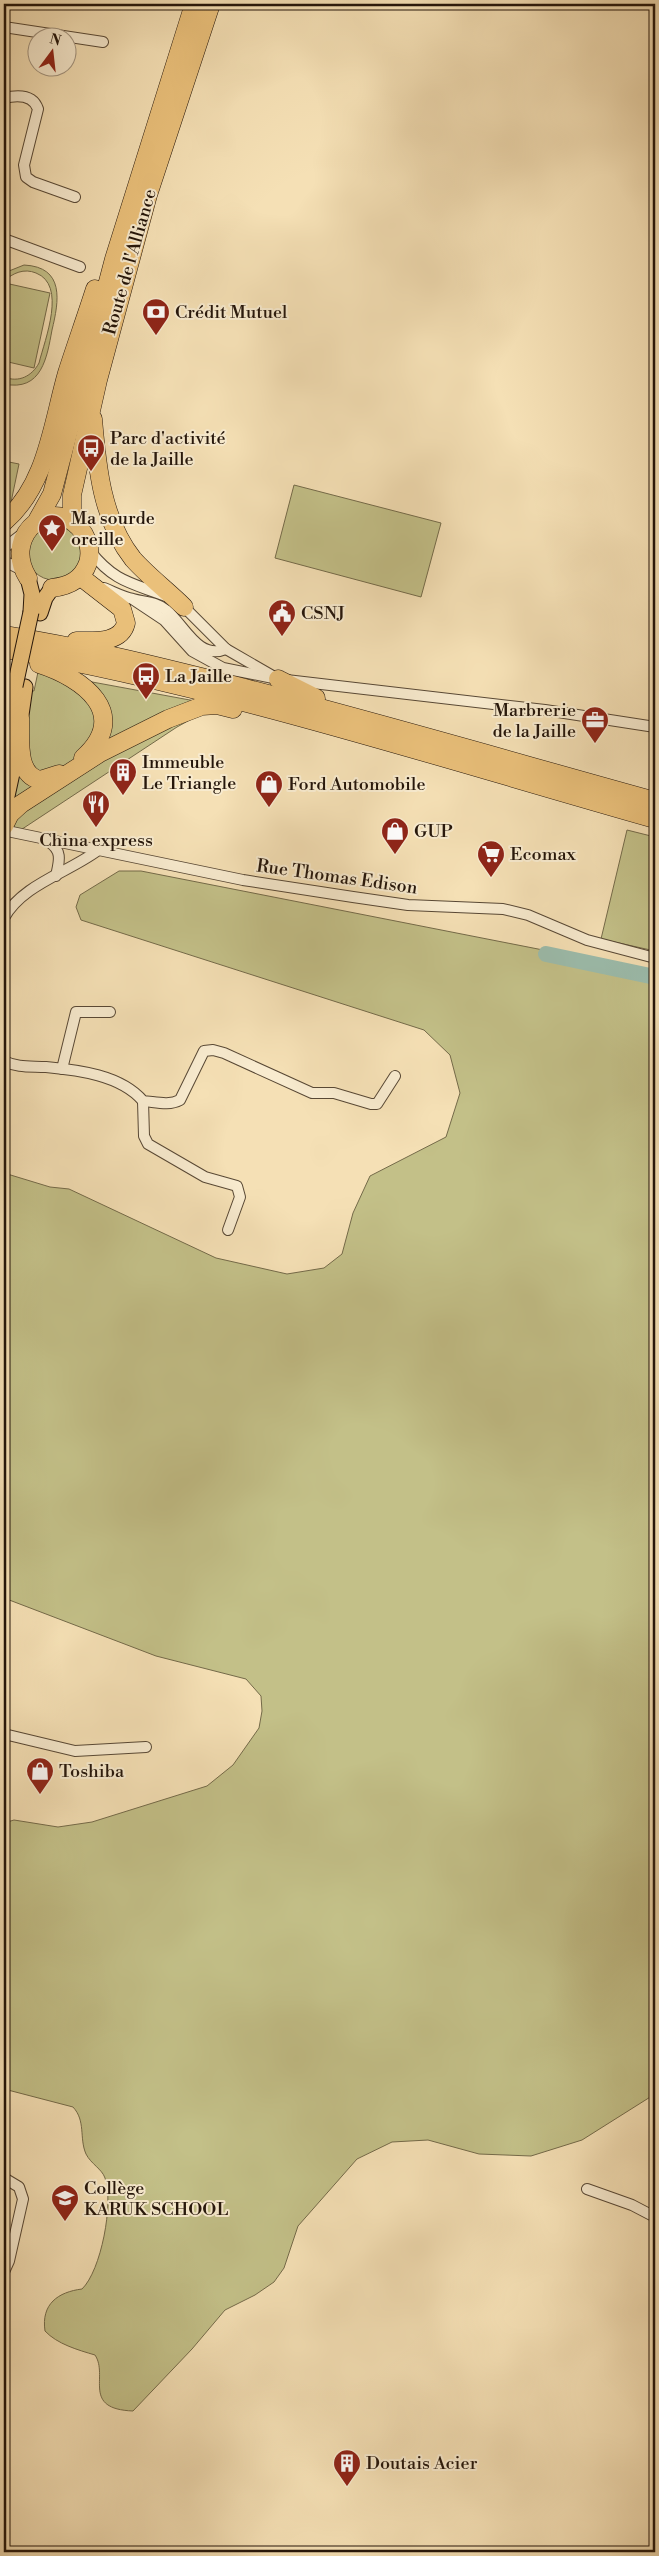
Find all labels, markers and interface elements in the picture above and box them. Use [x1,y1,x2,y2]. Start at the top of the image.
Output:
north arrow [28,28,78,78]
text: N [47,30,63,51]
street label: Route de l'Alliance [98,186,162,338]
bank icon: Crédit Mutuel [141,297,171,336]
place label: Crédit Mutuel [175,301,288,324]
place label: Parc d'activité de la Jaille [110,427,226,471]
bus stop icon: Parc d'activité de la Jaille [76,433,106,472]
place label: Ma sourde oreille [71,507,155,551]
place icon: Ma sourde oreille [37,513,67,552]
public building icon: CSNJ [267,598,297,637]
place label: CSNJ [301,602,345,625]
bus stop icon: La Jaille [131,661,161,700]
place label: La Jaille [165,665,232,688]
place label: Marbrerie de la Jaille [492,699,576,743]
office icon: Marbrerie de la Jaille [580,705,610,744]
place label: Immeuble Le Triangle [142,751,236,795]
building icon: Immeuble Le Triangle [108,757,138,796]
shop icon: Ford Automobile [254,769,284,808]
place label: Ford Automobile [288,773,425,796]
restaurant icon: China express [81,789,111,828]
shop icon: GUP [380,816,410,855]
place label: GUP [414,820,453,843]
place label: China express [39,829,153,852]
supermarket icon: Ecomax [476,839,506,878]
place label: Ecomax [510,843,577,866]
street label: Rue Thomas Edison [255,854,419,900]
shop icon: Toshiba [25,1756,55,1795]
place label: Toshiba [59,1760,125,1783]
place label: Collège KARUK SCHOOL [84,2177,228,2221]
school or university icon: Collège KARUK SCHOOL [50,2183,80,2222]
building icon: Doutais Acier [332,2448,362,2487]
place label: Doutais Acier [366,2452,478,2475]

